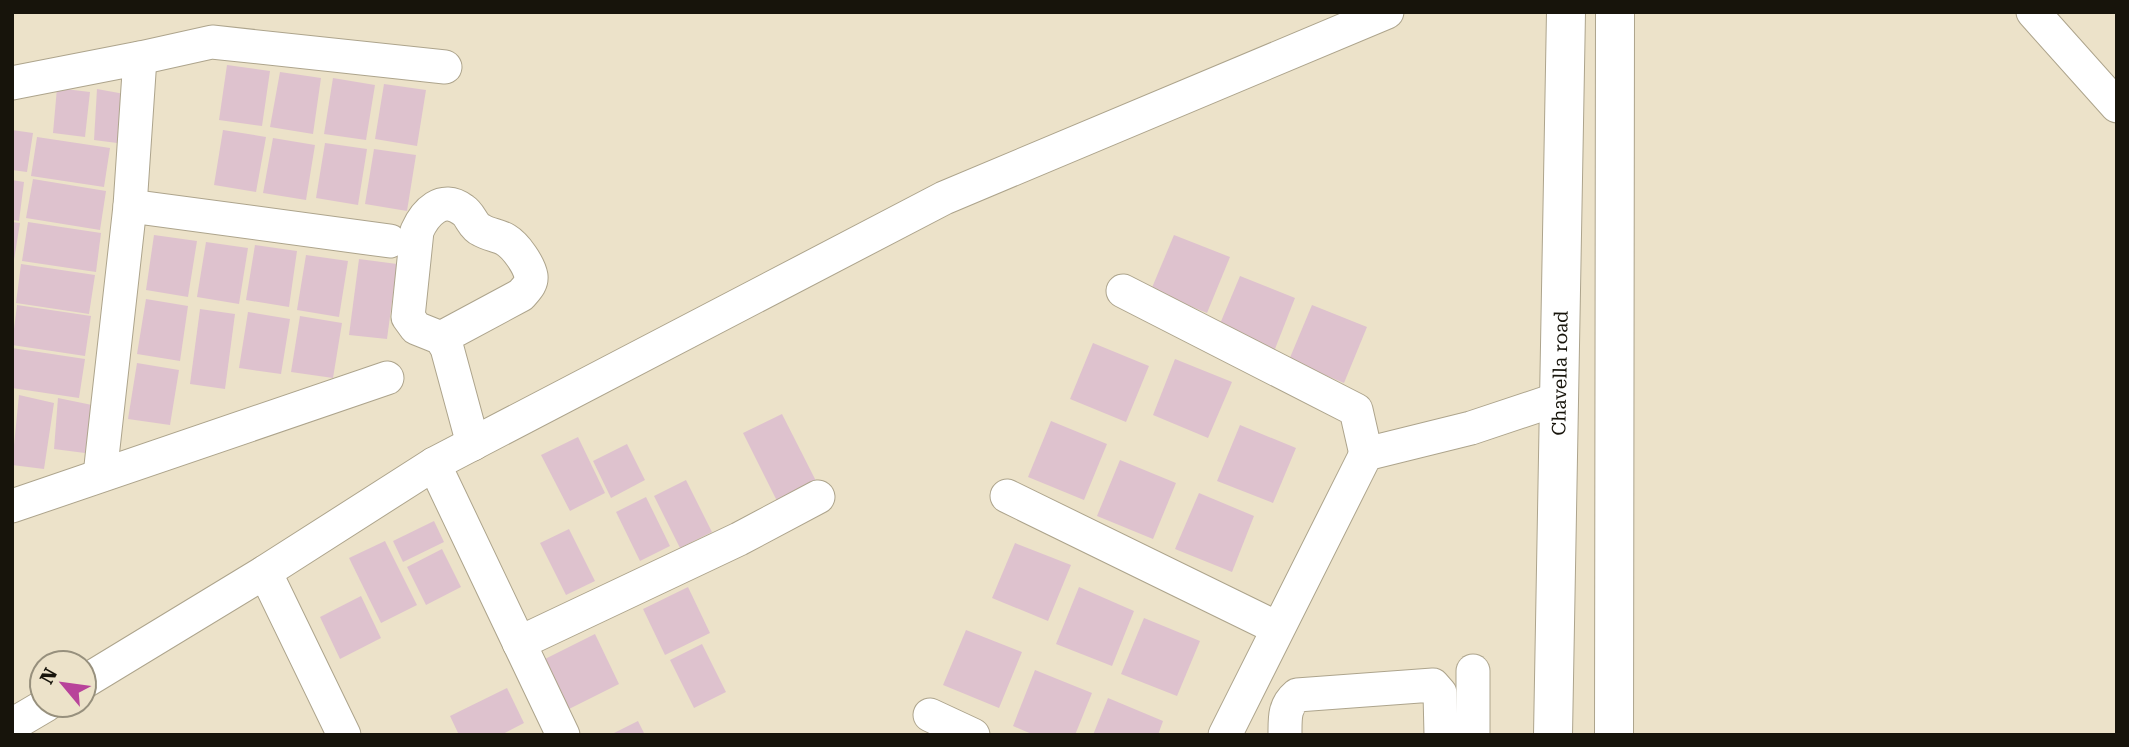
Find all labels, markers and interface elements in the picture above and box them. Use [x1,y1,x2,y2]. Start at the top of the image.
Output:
street label: Chavella road [1547,310,1572,436]
north arrow [28,649,98,719]
text: N [35,664,62,688]

